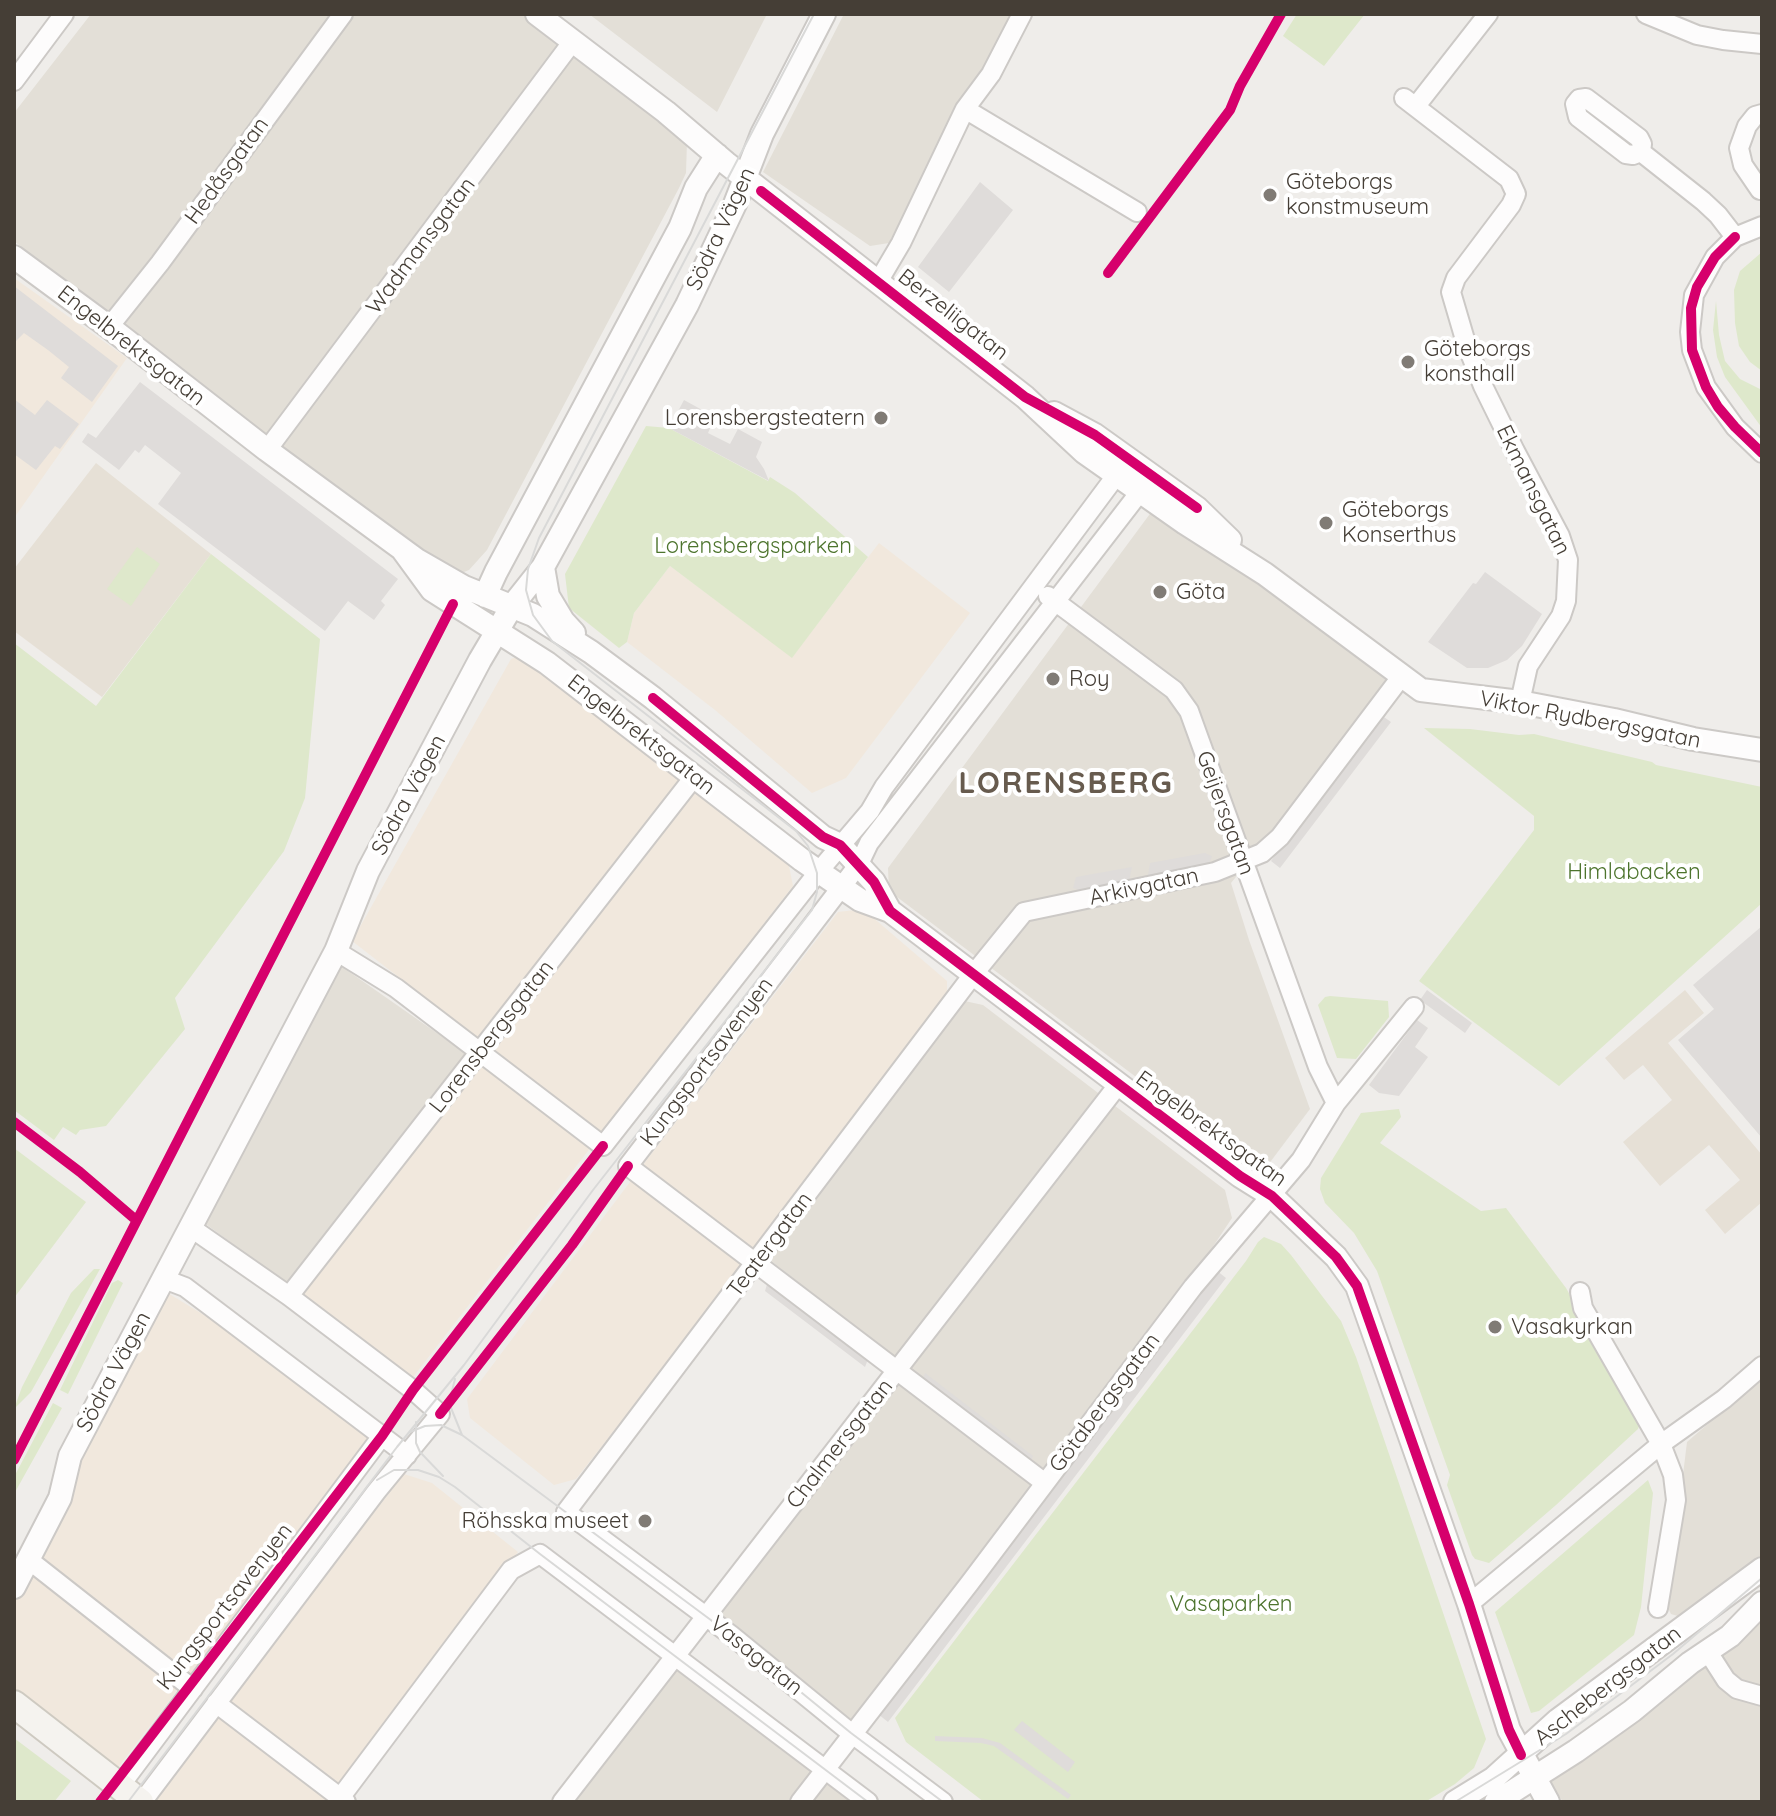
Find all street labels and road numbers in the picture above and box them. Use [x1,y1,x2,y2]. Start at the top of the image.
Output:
street label: Hedåsgatan [179,112,275,230]
street label: Södra Vägen [681,163,761,295]
street label: Wadmansgatan [361,172,481,320]
street label: Berzeliigatan [893,264,1013,366]
street label: Engelbrektsgatan [52,280,210,412]
street label: Ekmansgatan [1490,421,1576,559]
street label: Engelbrektsgatan [562,669,720,801]
street label: Viktor Rydbergsgatan [1477,686,1703,754]
street label: Södra Vägen [366,730,452,860]
street label: Geijersgatan [1190,747,1260,879]
street label: Arkivgatan [1087,863,1201,911]
street label: Lorensbergsgatan [424,955,560,1119]
street label: Kungsportsavenyen [635,972,779,1152]
street label: Engelbrektsgatan [1130,1065,1292,1193]
street label: Teatergatan [722,1187,818,1303]
street label: Södra Vägen [71,1307,157,1437]
street label: Götabergsgatan [1044,1328,1166,1478]
street label: Chalmersgatan [781,1374,899,1514]
street label: Kungsportsavenyen [152,1518,298,1696]
street label: Vasagatan [704,1611,808,1701]
street label: Aschebergsgatan [1529,1620,1687,1752]

